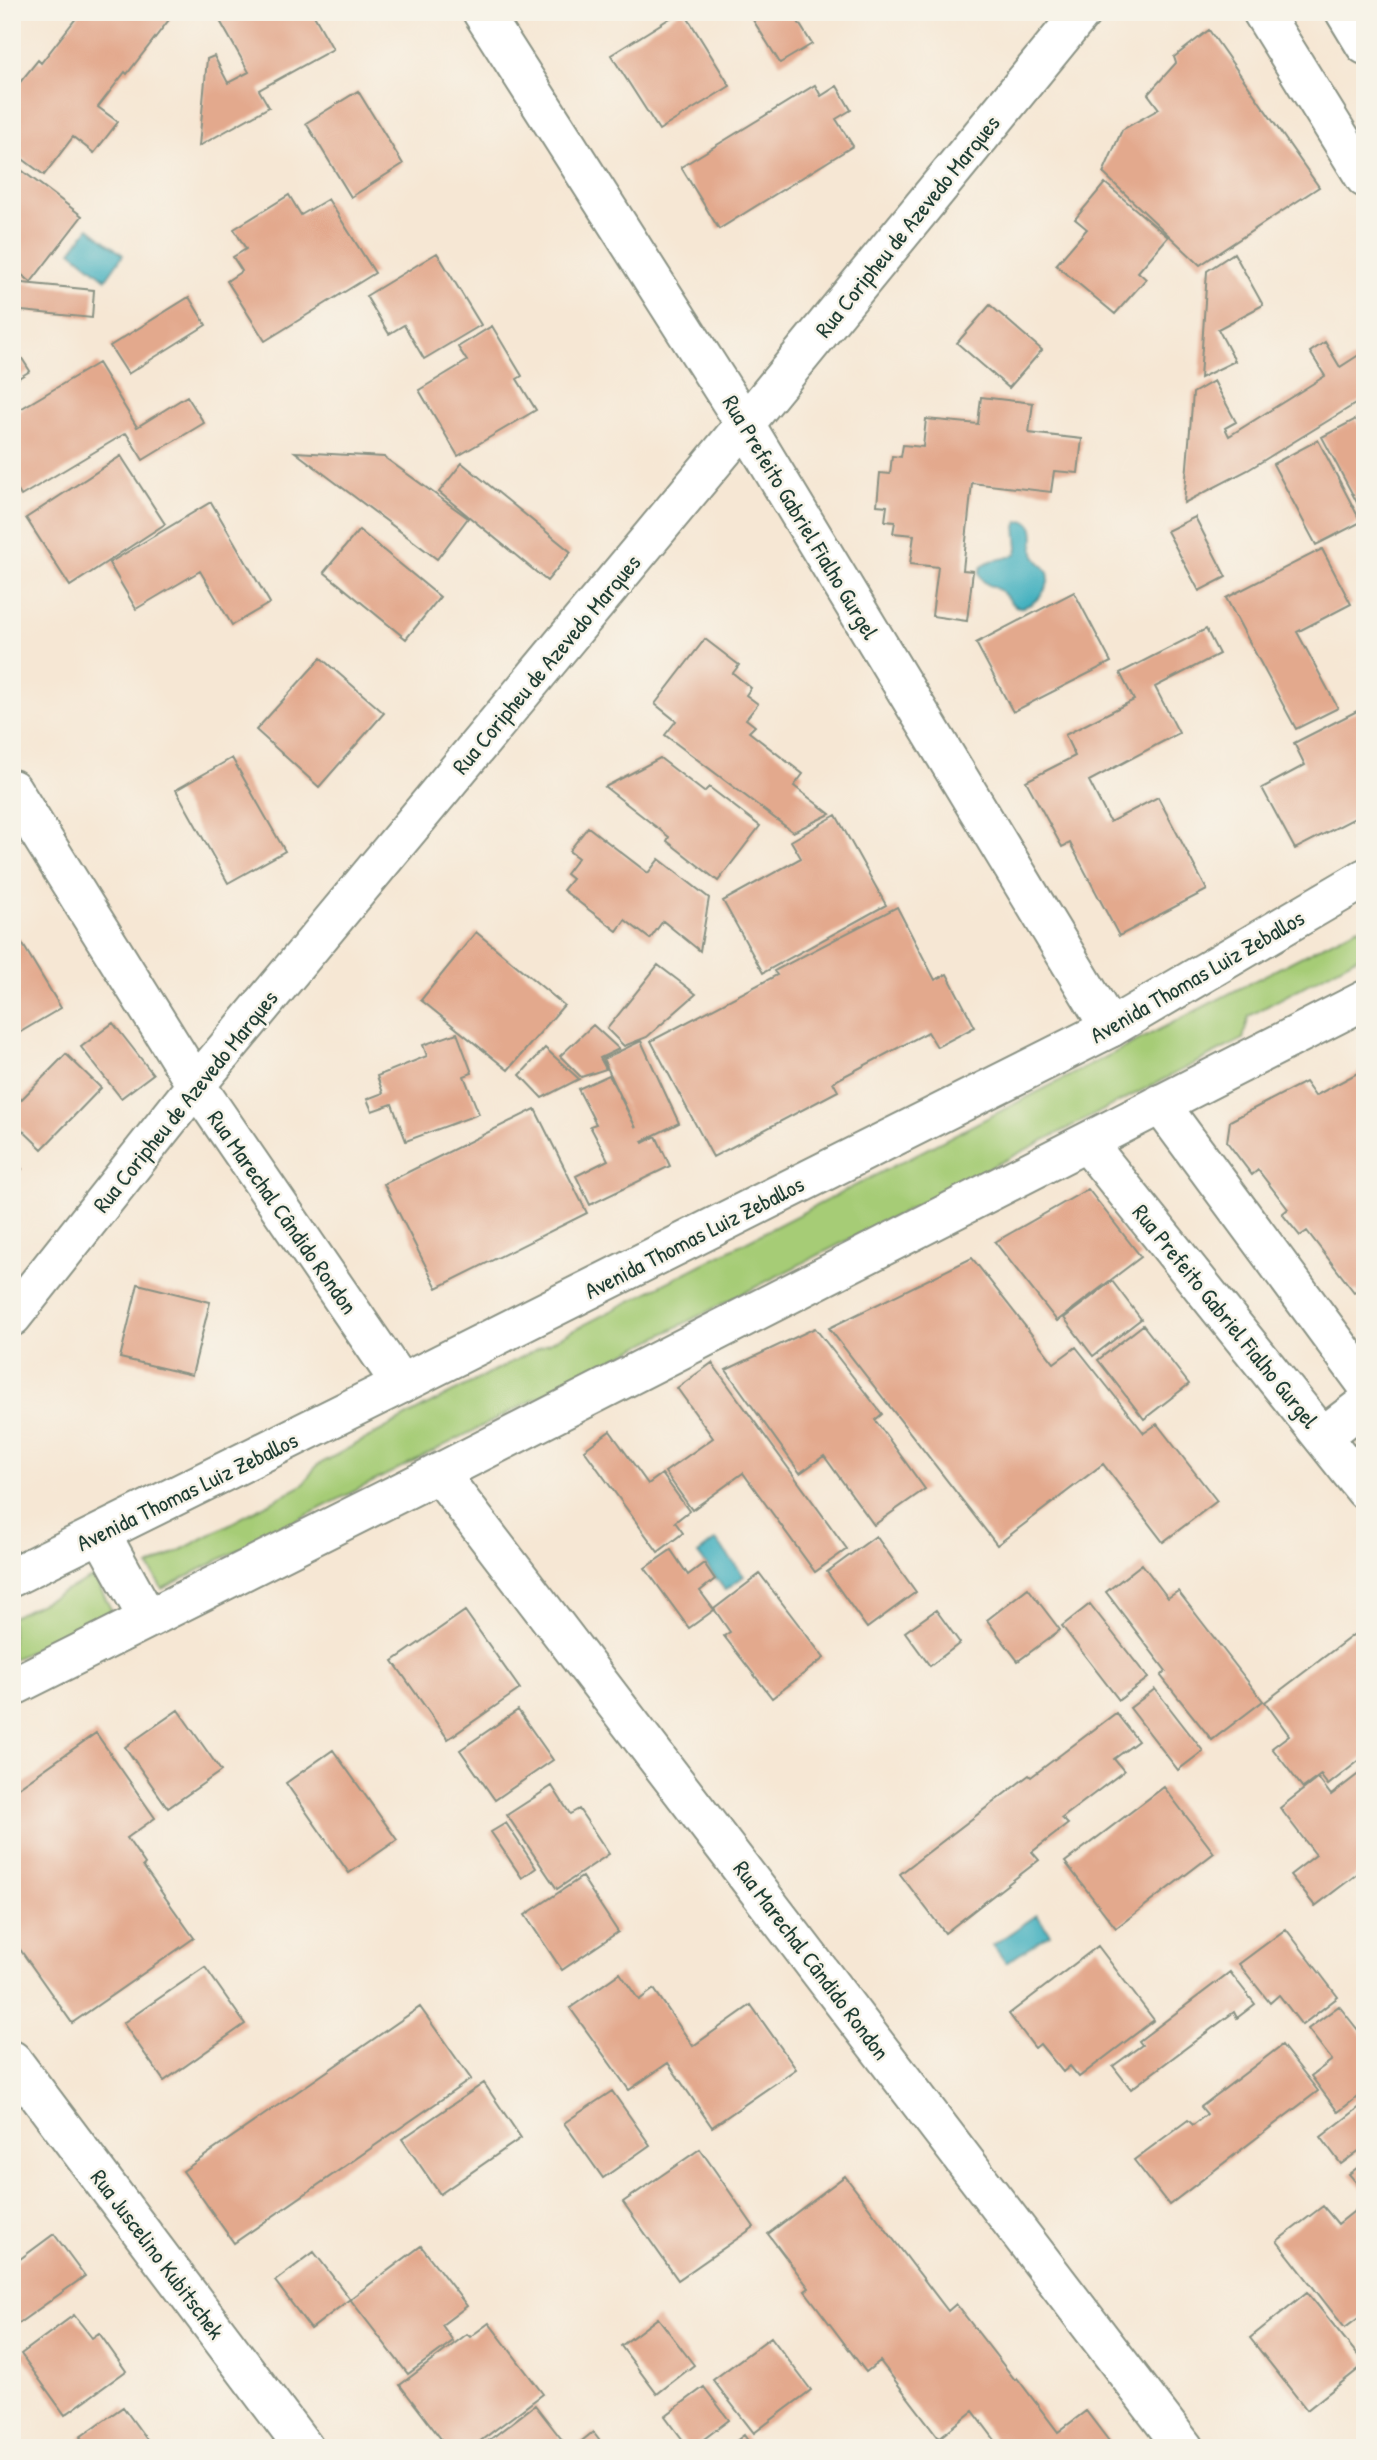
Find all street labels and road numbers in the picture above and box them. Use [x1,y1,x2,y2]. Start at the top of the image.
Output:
street label: Rua Coripheu de Azevedo Marques [808,108,1007,344]
street label: Rua Prefeito Gabriel Fialho Gurgel [716,389,887,646]
street label: Rua Coripheu de Azevedo Marques [445,547,647,780]
street label: Avenida Thomas Luiz Zeballos [1084,902,1310,1050]
street label: Rua Coripheu de Azevedo Marques [86,983,285,1219]
street label: Rua Marechal Cândido Rondon [201,1104,365,1320]
street label: Avenida Thomas Luiz Zeballos [579,1168,809,1306]
street label: Rua Prefeito Gabriel Fialho Gurgel [1126,1197,1327,1435]
street label: Avenida Thomas Luiz Zeballos [71,1424,303,1558]
street label: Rua Marechal Cândido Rondon [727,1854,897,2066]
street label: Rua Juscelino Kubitschek [84,2163,232,2345]

